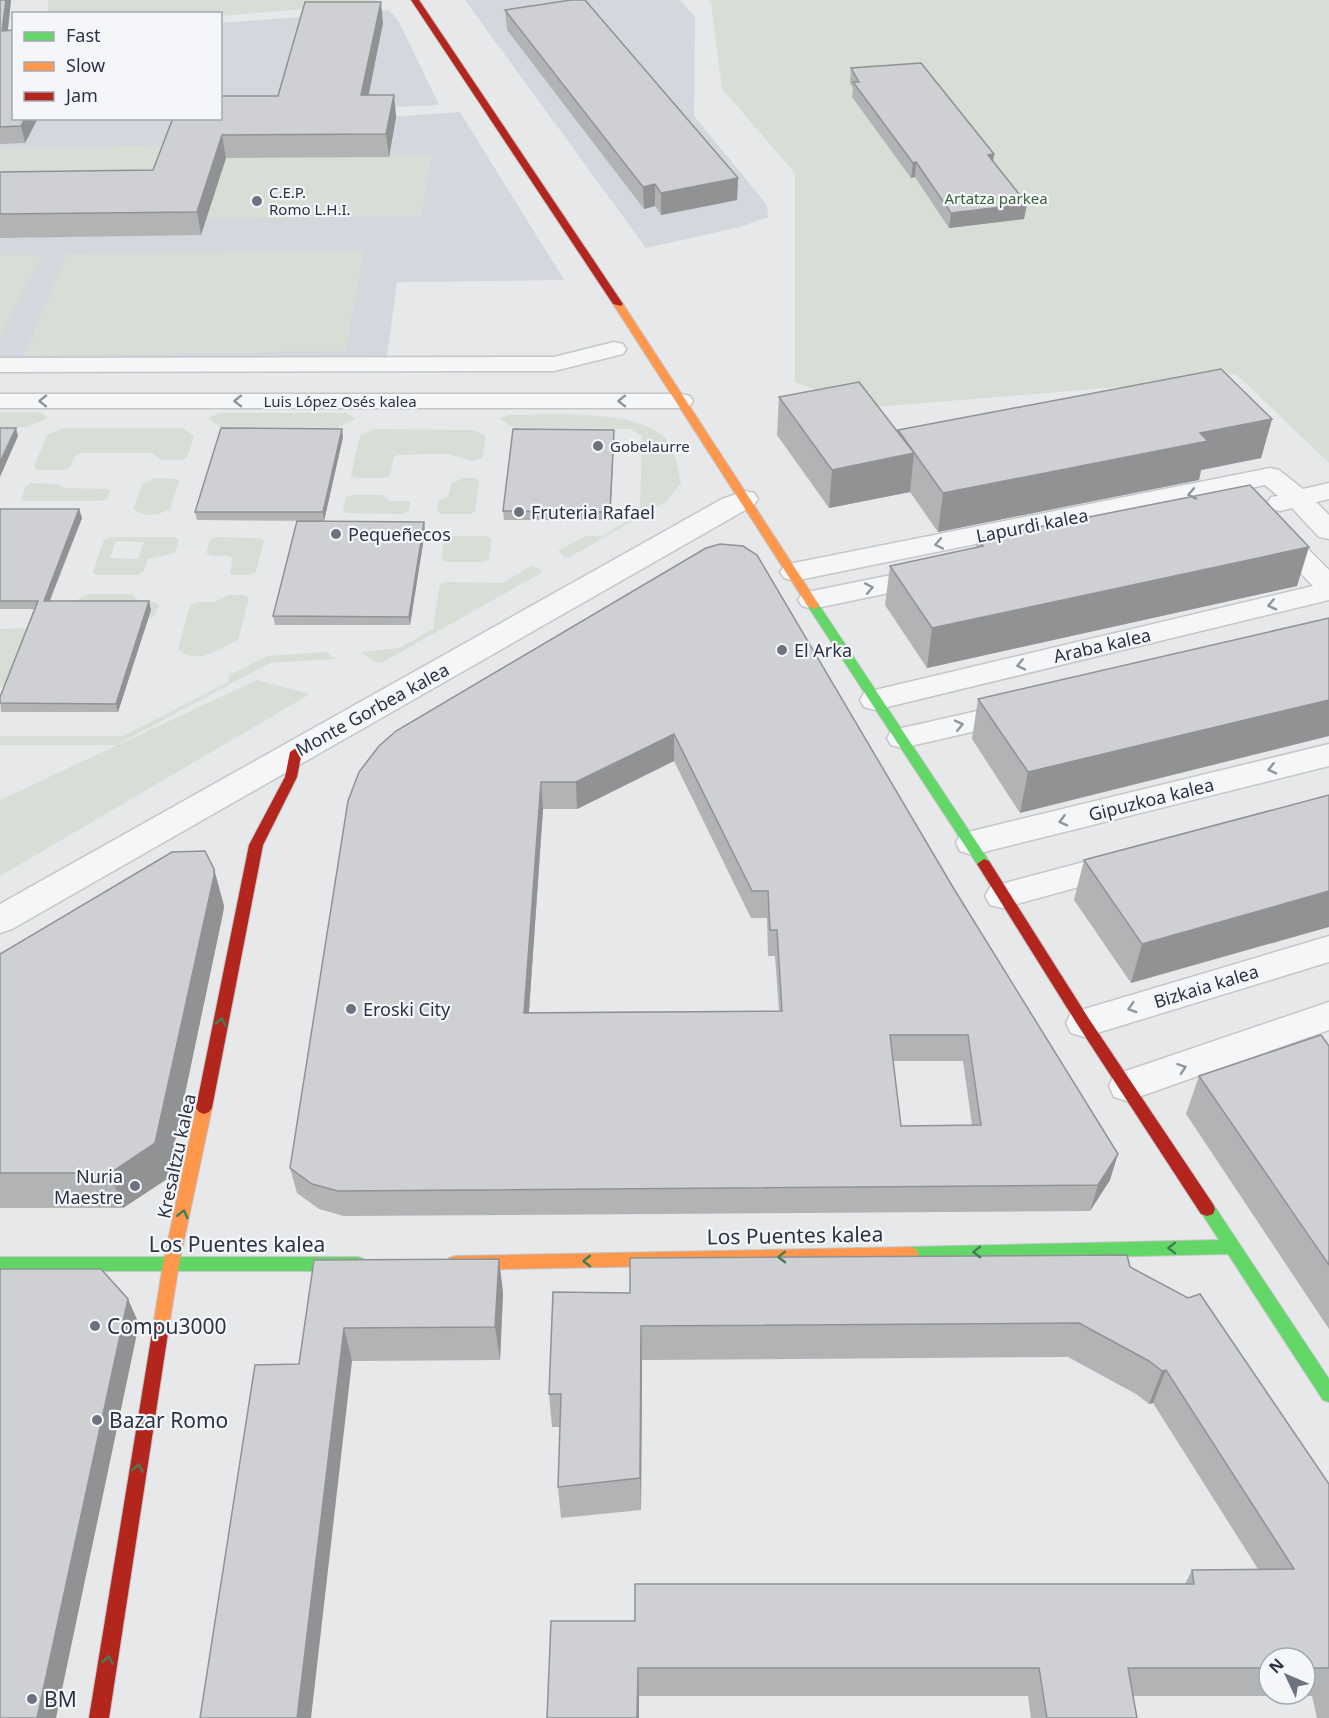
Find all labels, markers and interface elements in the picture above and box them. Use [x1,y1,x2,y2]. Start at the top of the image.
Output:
legend [12,12,222,120]
text: Fast [66,23,101,47]
text: Slow [66,53,105,77]
text: Jam [64,83,98,107]
place label: C.E.P. Romo L.H.I. [269,182,351,219]
park label: Artatza parkea [944,188,1048,208]
marker: C.E.P. Romo L.H.I. [250,194,264,208]
street label: Luis López Osés kalea [263,391,417,411]
one-way arrow [39,395,48,407]
one-way arrow [234,395,243,407]
one-way arrow [618,395,627,407]
place label: Gobelaurre [610,436,690,456]
marker: Gobelaurre [591,439,605,453]
one-way arrow [1187,487,1197,500]
place label: Fruteria Rafael [531,500,655,524]
street label: Lapurdi kalea [974,502,1090,548]
marker: Fruteria Rafael [512,505,526,519]
place label: Pequeñecos [348,522,451,546]
marker: Pequeñecos [329,527,343,541]
one-way arrow [934,537,944,550]
one-way arrow [864,582,874,595]
one-way arrow [1267,598,1277,611]
street label: Araba kalea [1051,622,1153,668]
place label: El Arka [794,638,852,662]
marker: El Arka [775,643,789,657]
street label: Monte Gorbea kalea [291,657,453,761]
one-way arrow [1016,657,1026,670]
one-way arrow [954,720,964,733]
one-way arrow [1267,762,1277,775]
street label: Gipuzkoa kalea [1086,772,1216,826]
one-way arrow [1058,814,1068,826]
street label: Bizkaia kalea [1151,959,1261,1013]
place label: Eroski City [363,997,451,1021]
one-way arrow [1127,1001,1138,1013]
marker: Eroski City [344,1002,358,1016]
one-way arrow [214,1018,227,1028]
one-way arrow [1176,1062,1187,1075]
street label: Kresaltzu kalea [151,1091,201,1221]
place label: Nuria Maestre [54,1164,123,1209]
marker: Nuria Maestre [128,1179,142,1193]
one-way arrow [176,1209,189,1219]
street label: Los Puentes kalea [706,1219,884,1251]
street label: Los Puentes kalea [149,1230,325,1258]
one-way arrow [1167,1242,1176,1254]
one-way arrow [972,1246,981,1258]
one-way arrow [777,1250,786,1263]
one-way arrow [582,1255,591,1267]
place label: Compu3000 [107,1312,227,1340]
marker: Compu3000 [88,1319,102,1333]
place label: Bazar Romo [109,1406,228,1434]
marker: Bazar Romo [90,1413,104,1427]
one-way arrow [131,1463,144,1473]
north arrow [1257,1646,1317,1706]
text: N [1264,1653,1289,1678]
one-way arrow [101,1656,114,1666]
place label: BM [44,1685,77,1713]
marker: BM [25,1692,39,1706]

